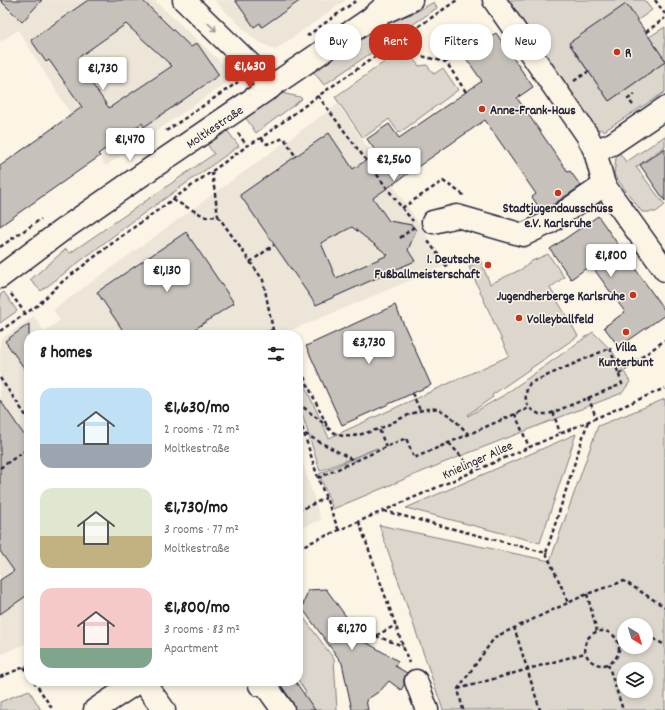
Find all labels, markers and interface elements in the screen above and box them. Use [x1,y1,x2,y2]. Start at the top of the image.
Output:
one-way arrow [207,22,217,32]
chip: Buy [315,24,361,60]
chip: Rent [369,24,422,60]
chip: Filters [430,24,493,60]
chip: New [501,24,551,60]
place label: R [625,45,631,64]
marker: R [612,47,622,57]
pin: €1,630 [217,55,283,89]
pin: €1,730 [70,57,136,91]
text: €1,630 [234,58,266,77]
text: €1,730 [88,60,118,79]
street label: Moltkestraße [183,102,248,154]
place label: Anne-Frank-Haus [490,102,576,121]
marker: Anne-Frank-Haus [477,104,487,114]
pin: €1,470 [97,128,163,162]
text: €1,470 [115,131,145,150]
pin: €2,560 [361,148,427,182]
text: €2,560 [377,151,411,170]
marker: Stadtjugendausschuss e.V. Karlsruhe [553,188,563,198]
place label: Stadtjugendausschuss e.V. Karlsruhe [503,200,614,234]
pin: €1,800 [578,244,644,278]
text: €1,800 [595,247,627,266]
place label: 1. Deutsche Fußballmeisterschaft [375,251,480,285]
pin: €1,130 [134,259,200,293]
marker: 1. Deutsche Fußballmeisterschaft [483,260,493,270]
text: €1,130 [153,262,181,281]
place label: Jugendherberge Karlsruhe [496,288,625,307]
marker: Jugendherberge Karlsruhe [628,290,638,300]
place label: Volleyballfeld [527,311,594,330]
marker: Volleyballfeld [514,313,524,323]
marker: Villa Kunterbunt [621,327,631,337]
pin: €3,730 [336,331,402,365]
text: €3,730 [352,334,386,353]
place label: Villa Kunterbunt [599,339,654,373]
text: 8 homes [40,342,92,366]
icon: filters [265,343,287,365]
text: €1,630/mo [164,397,230,421]
icon: home [72,404,120,452]
text: 2 rooms · 72 m² [164,421,240,440]
street label: Knielinger Allee [440,437,517,485]
text: Moltkestraße [164,440,229,459]
text: €1,730/mo [164,497,228,521]
icon: home [72,504,120,552]
text: 3 rooms · 77 m² [164,521,239,540]
text: Moltkestraße [164,540,229,559]
text: €1,800/mo [164,597,230,621]
icon: home [72,604,120,652]
pin: €1,270 [319,617,385,651]
north arrow [617,618,653,654]
map controls [617,618,653,698]
text: €1,270 [337,620,367,639]
text: 3 rooms · 83 m² [164,621,240,640]
text: Apartment [164,640,218,659]
button: layers [617,662,653,698]

